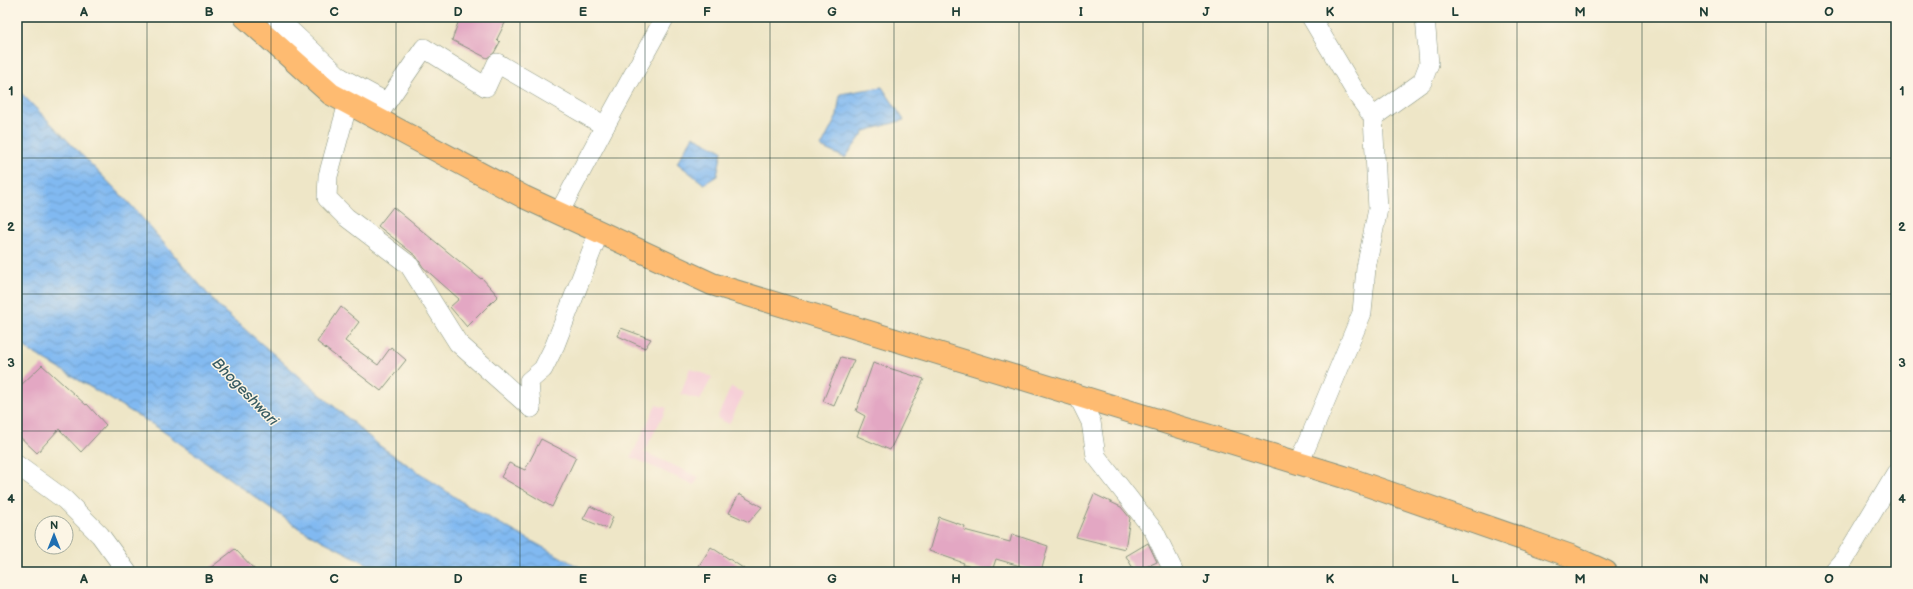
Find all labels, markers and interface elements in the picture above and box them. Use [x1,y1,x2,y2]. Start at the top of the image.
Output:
text: A [79,4,88,20]
text: B [204,4,214,20]
text: C [329,4,339,20]
text: D [453,4,463,20]
text: E [579,4,588,20]
text: F [703,4,711,20]
text: G [827,4,837,20]
text: H [951,4,961,20]
text: I [1079,4,1083,20]
text: J [1202,4,1210,20]
text: K [1326,4,1335,20]
text: L [1451,4,1459,20]
text: M [1574,4,1586,20]
text: N [1699,4,1709,20]
text: O [1824,4,1834,20]
text: 1 [8,83,14,99]
text: 1 [1899,83,1905,99]
text: 2 [7,219,15,235]
text: 2 [1898,219,1906,235]
water label: Bhogeshwari [208,354,283,430]
text: 3 [7,355,15,371]
text: 3 [1898,355,1906,371]
text: 4 [7,491,15,507]
text: 4 [1898,491,1906,507]
north arrow [34,515,74,555]
text: N [50,519,58,532]
text: A [79,571,88,587]
text: B [204,571,214,587]
text: C [329,571,339,587]
text: D [453,571,463,587]
text: E [579,571,588,587]
text: F [703,571,711,587]
text: G [827,571,837,587]
text: H [951,571,961,587]
text: I [1079,571,1083,587]
text: J [1202,571,1210,587]
text: K [1326,571,1335,587]
text: L [1451,571,1459,587]
text: M [1574,571,1586,587]
text: N [1699,571,1709,587]
text: O [1824,571,1834,587]

